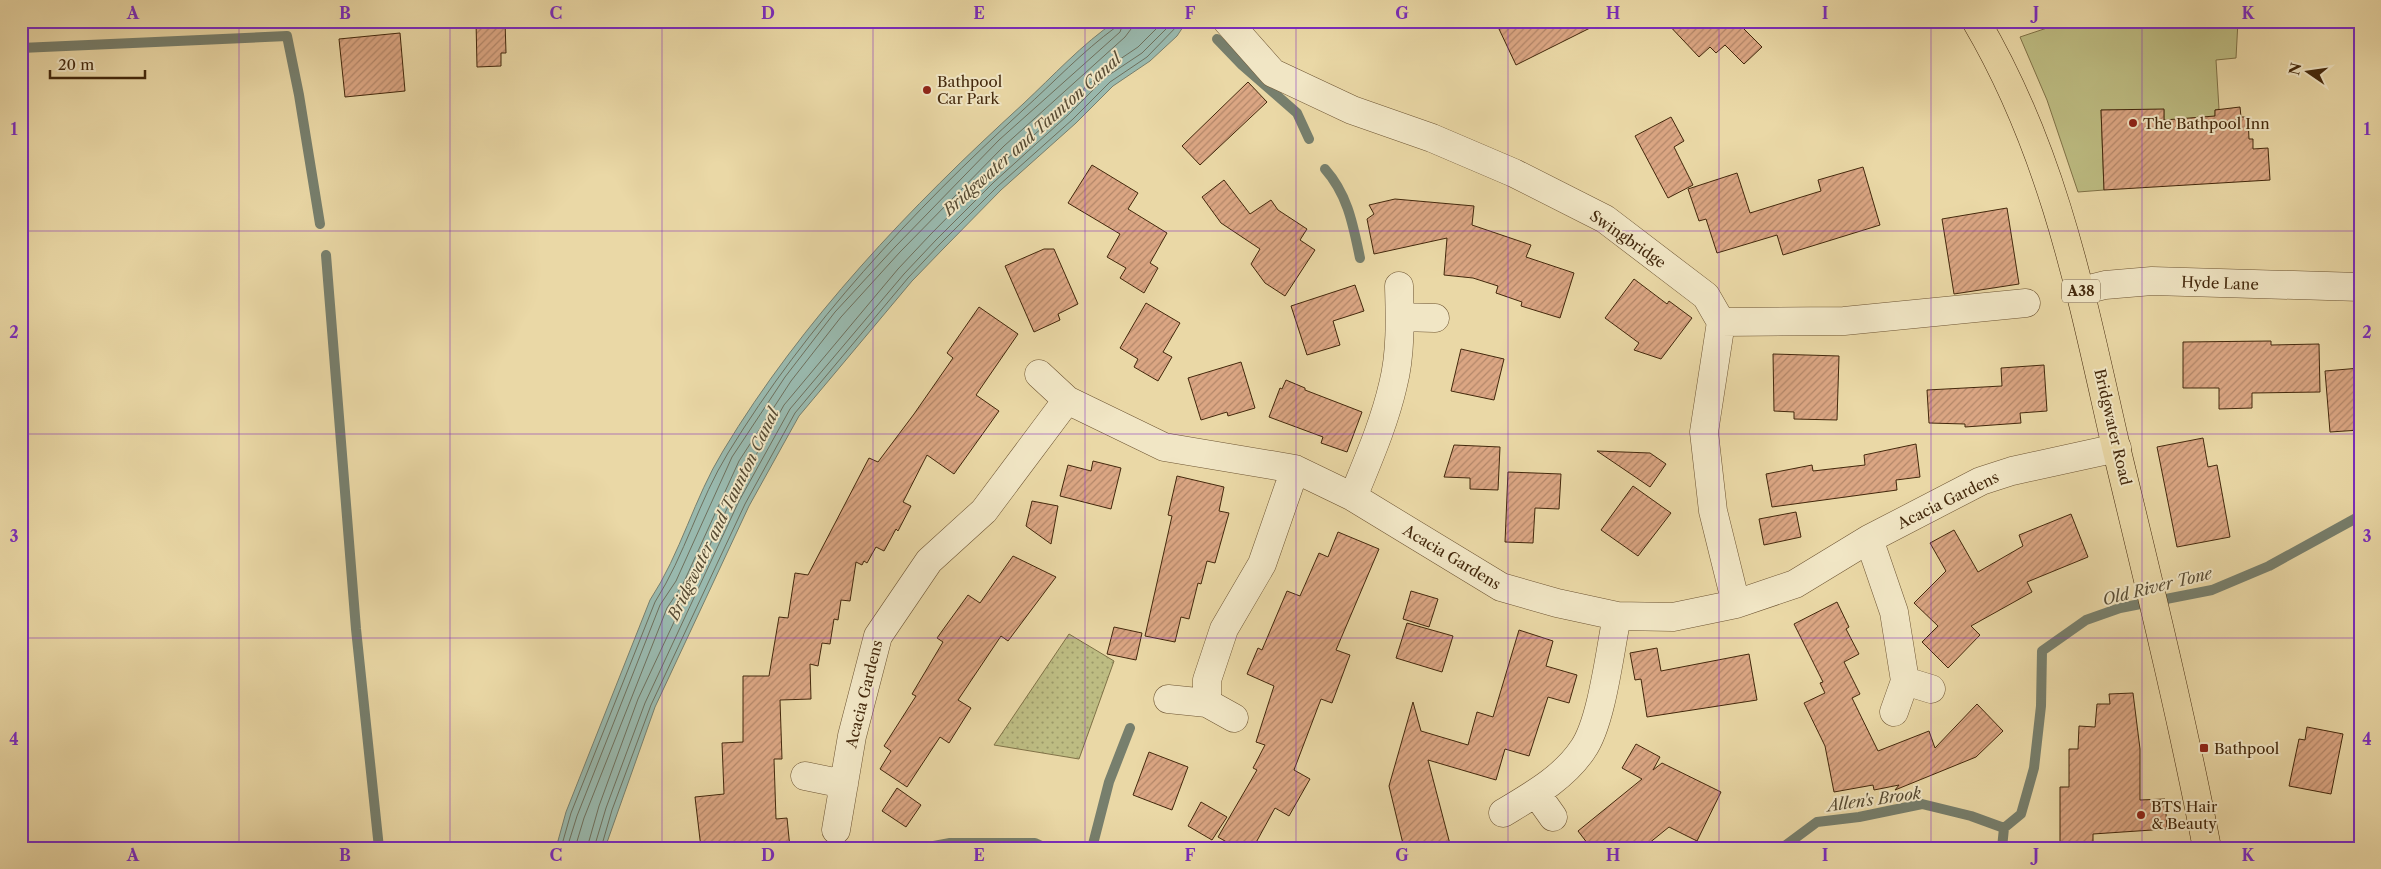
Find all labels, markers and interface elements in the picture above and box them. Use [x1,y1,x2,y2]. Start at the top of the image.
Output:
text: A [126,3,140,23]
text: B [339,3,351,23]
text: C [550,3,562,23]
text: D [761,3,775,23]
text: E [973,3,985,23]
text: F [1185,3,1196,23]
text: G [1395,3,1409,23]
text: H [1606,3,1620,23]
text: I [1822,3,1829,23]
text: J [2030,3,2039,23]
text: K [2242,3,2256,23]
water label: Bridgwater and Taunton Canal [937,47,1127,221]
scale bar [50,48,145,80]
north arrow [2284,48,2334,98]
text: 20 m [58,55,94,74]
text: N [2285,61,2305,77]
place label: Bathpool Car Park [937,72,1003,108]
marker: Bathpool Car Park [921,84,933,96]
place label: The Bathpool Inn [2143,114,2270,133]
marker: The Bathpool Inn [2127,117,2139,129]
text: 1 [10,119,18,139]
text: 1 [2363,119,2371,139]
street label: Swingbridge [1586,206,1670,272]
street label: Hyde Lane [2181,272,2259,294]
road number: A38 [2062,280,2100,302]
text: 2 [9,322,19,342]
text: 2 [2362,322,2372,342]
street label: Bridgwater Road [2090,367,2136,487]
water label: Bridgwater and Taunton Canal [662,403,784,625]
street label: Acacia Gardens [1893,467,2002,533]
street label: Acacia Gardens [1399,520,1504,594]
text: 3 [9,526,19,546]
text: 3 [2362,526,2372,546]
water label: Old River Tone [2100,562,2215,609]
street label: Acacia Gardens [841,638,887,751]
text: 4 [9,729,19,749]
text: 4 [2362,729,2372,749]
place label: Bathpool [2214,739,2280,758]
marker: Bathpool [2198,742,2210,754]
water label: Allen's Brook [1823,782,1923,816]
place label: BTS Hair & Beauty [2151,797,2218,833]
marker: BTS Hair & Beauty [2135,809,2147,821]
text: A [126,845,140,865]
text: B [339,845,351,865]
text: C [550,845,562,865]
text: D [761,845,775,865]
text: E [973,845,985,865]
text: F [1185,845,1196,865]
text: G [1395,845,1409,865]
text: H [1606,845,1620,865]
text: I [1822,845,1829,865]
text: J [2030,845,2039,865]
text: K [2242,845,2256,865]

